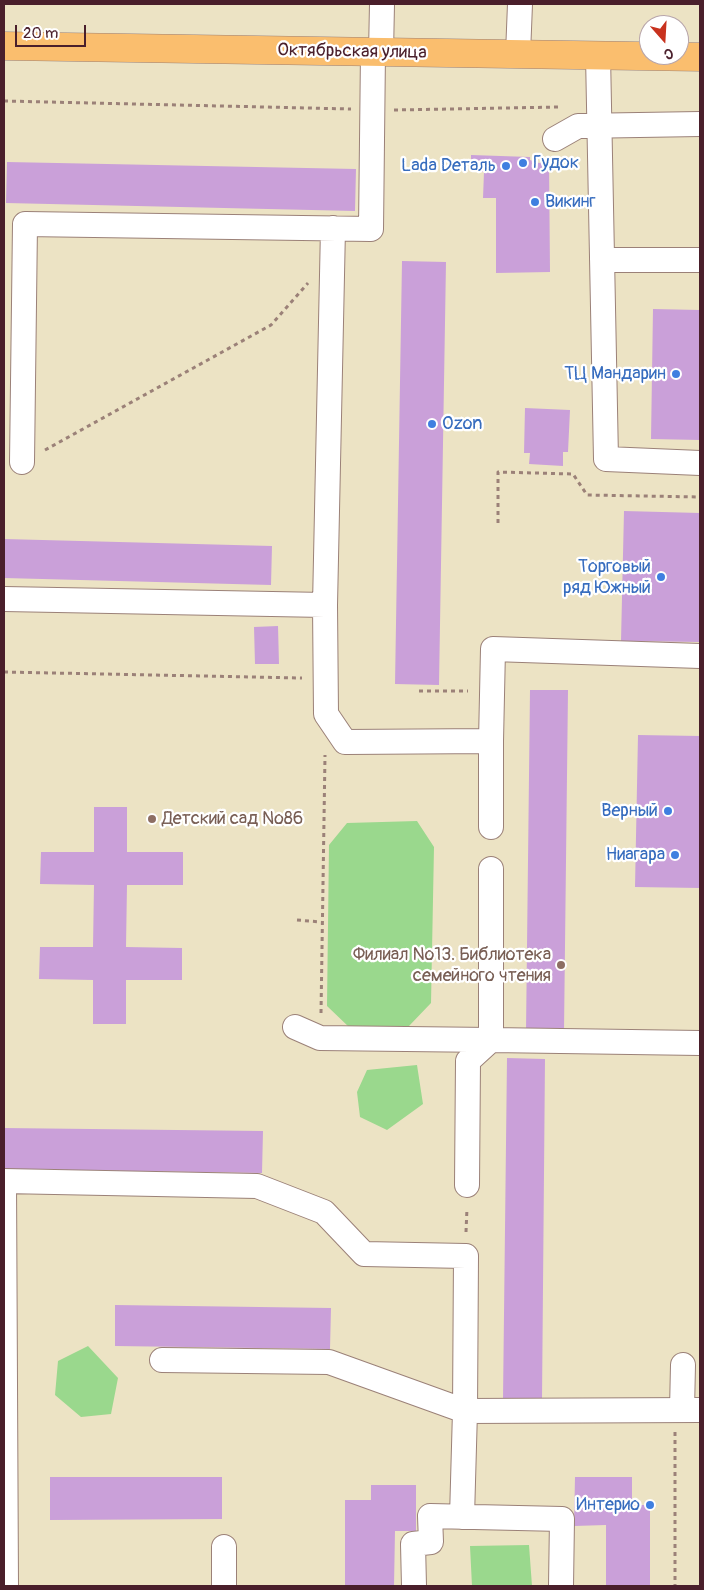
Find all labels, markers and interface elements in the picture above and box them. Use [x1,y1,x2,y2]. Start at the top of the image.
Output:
scale bar [18,15,89,47]
north arrow [639,15,689,65]
text: 20 m [23,24,58,43]
street label: Октябрьская улица [277,40,427,64]
text: С [662,44,676,63]
place label: Гудок [533,152,579,174]
place label: Lada Dеталь [401,155,496,177]
marker: Гудок [517,157,529,169]
marker: Lada Dеталь [500,160,512,172]
place label: Викинг [545,191,596,213]
marker: Викинг [529,196,541,208]
place label: ТЦ Мандарин [564,363,666,385]
marker: ТЦ Мандарин [670,368,682,380]
place label: Ozon [442,413,482,435]
marker: Ozon [426,418,438,430]
place label: Торговый ряд Южный [563,556,651,598]
marker: Торговый ряд Южный [655,571,667,583]
place label: Верный [601,800,658,822]
marker: Верный [662,805,674,817]
place label: Детский сад №86 [162,808,303,830]
marker: Детский сад №86 [146,813,158,825]
place label: Ниагара [606,844,665,866]
marker: Ниагара [669,849,681,861]
place label: Филиал №13. Библиотека семейного чтения [353,944,551,986]
marker: Филиал №13. Библиотека семейного чтения [555,959,567,971]
place label: Интерио [576,1494,640,1516]
marker: Интерио [644,1499,656,1511]

